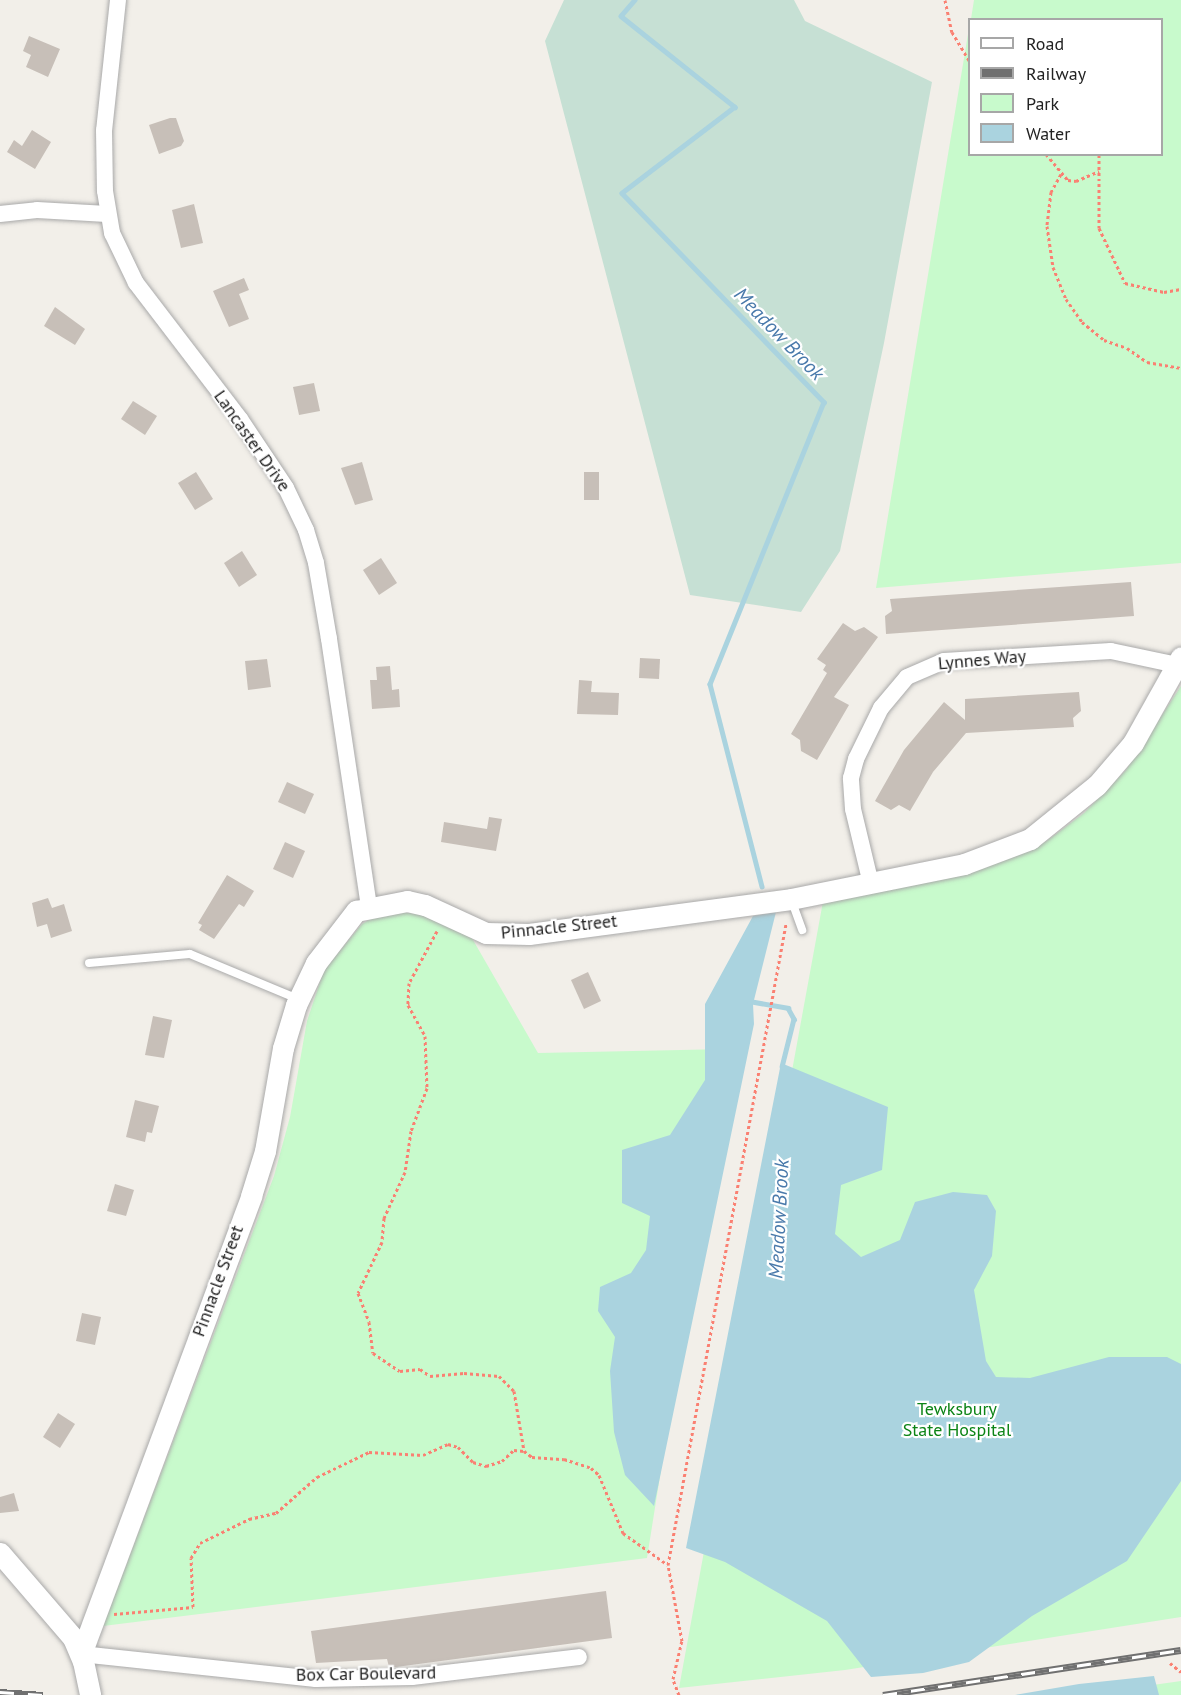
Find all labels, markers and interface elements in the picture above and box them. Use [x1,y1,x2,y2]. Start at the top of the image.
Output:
legend [968,18,1163,156]
text: Road [1026,32,1064,55]
text: Railway [1026,62,1086,85]
text: Park [1026,92,1059,115]
text: Water [1026,122,1070,145]
water label: Meadow Brook [729,283,829,385]
street label: Lancaster Drive [209,386,295,496]
street label: Lynnes Way [937,645,1027,675]
street label: Pinnacle Street [500,910,618,944]
water label: Meadow Brook [764,1159,794,1279]
street label: Pinnacle Street [188,1222,248,1340]
park label: Tewksbury State Hospital [903,1399,1011,1442]
street label: Box Car Boulevard [295,1662,437,1686]

